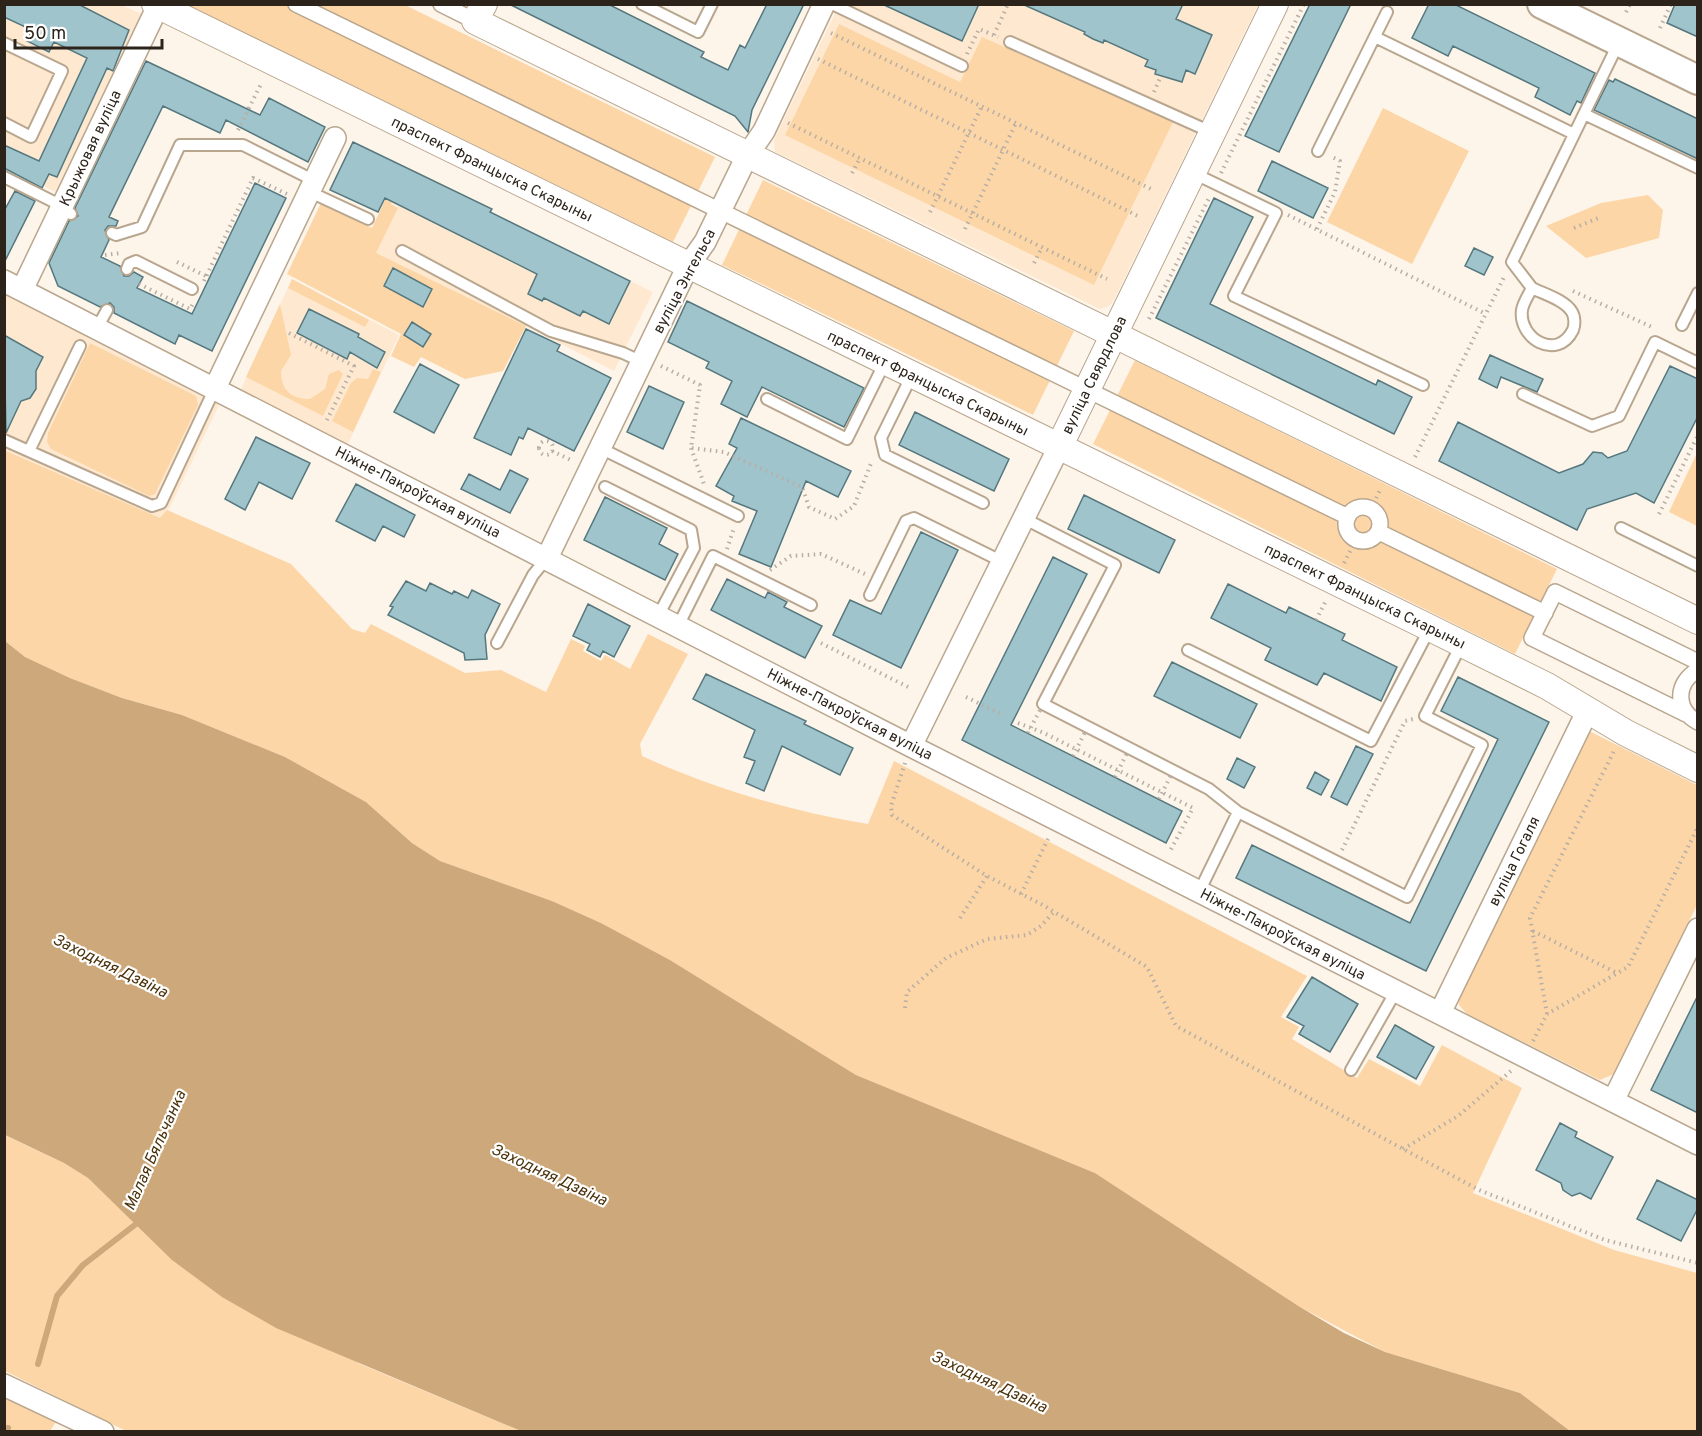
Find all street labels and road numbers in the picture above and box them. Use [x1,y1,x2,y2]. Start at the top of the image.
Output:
street label: Крыжовая вуліца [56,88,127,210]
street label: праспект Францыска Скарыны [388,113,595,227]
street label: вуліца Энгельса [650,226,721,337]
street label: вуліца Свярдлова [1059,314,1132,438]
street label: праспект Францыска Скарыны [824,327,1031,441]
street label: Ніжне-Пакроўская вуліца [331,443,503,543]
street label: праспект Францыска Скарыны [1261,540,1468,654]
street label: Ніжне-Пакроўская вуліца [763,665,935,765]
street label: вуліца Гогаля [1485,814,1545,910]
street label: Ніжне-Пакроўская вуліца [1196,885,1368,985]

